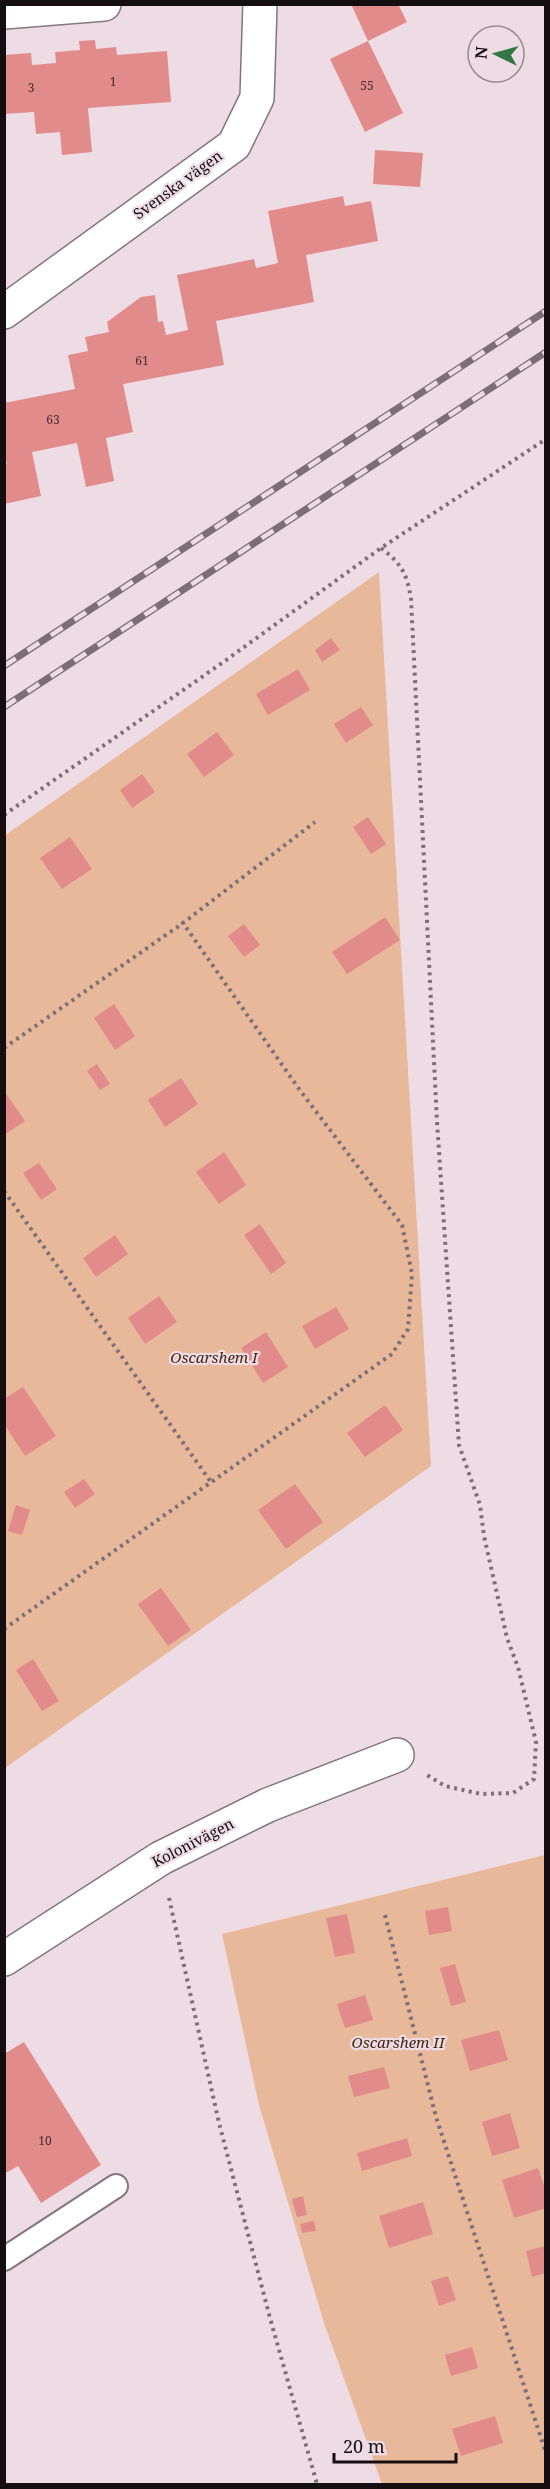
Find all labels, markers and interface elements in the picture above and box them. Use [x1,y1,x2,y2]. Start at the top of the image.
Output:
north arrow [466,24,526,84]
text: N [470,45,493,60]
house number: 1 [110,73,116,90]
house number: 55 [360,77,374,94]
house number: 3 [28,79,35,96]
street label: Svenska vägen [129,145,226,223]
house number: 61 [135,352,149,369]
house number: 63 [46,411,60,428]
park label: Oscarshem I [170,1347,259,1367]
street label: Kolonivägen [148,1813,237,1871]
park label: Oscarshem II [352,2032,446,2052]
house number: 10 [38,2132,52,2149]
scale bar [334,2426,456,2464]
text: 20 m [343,2434,385,2458]

